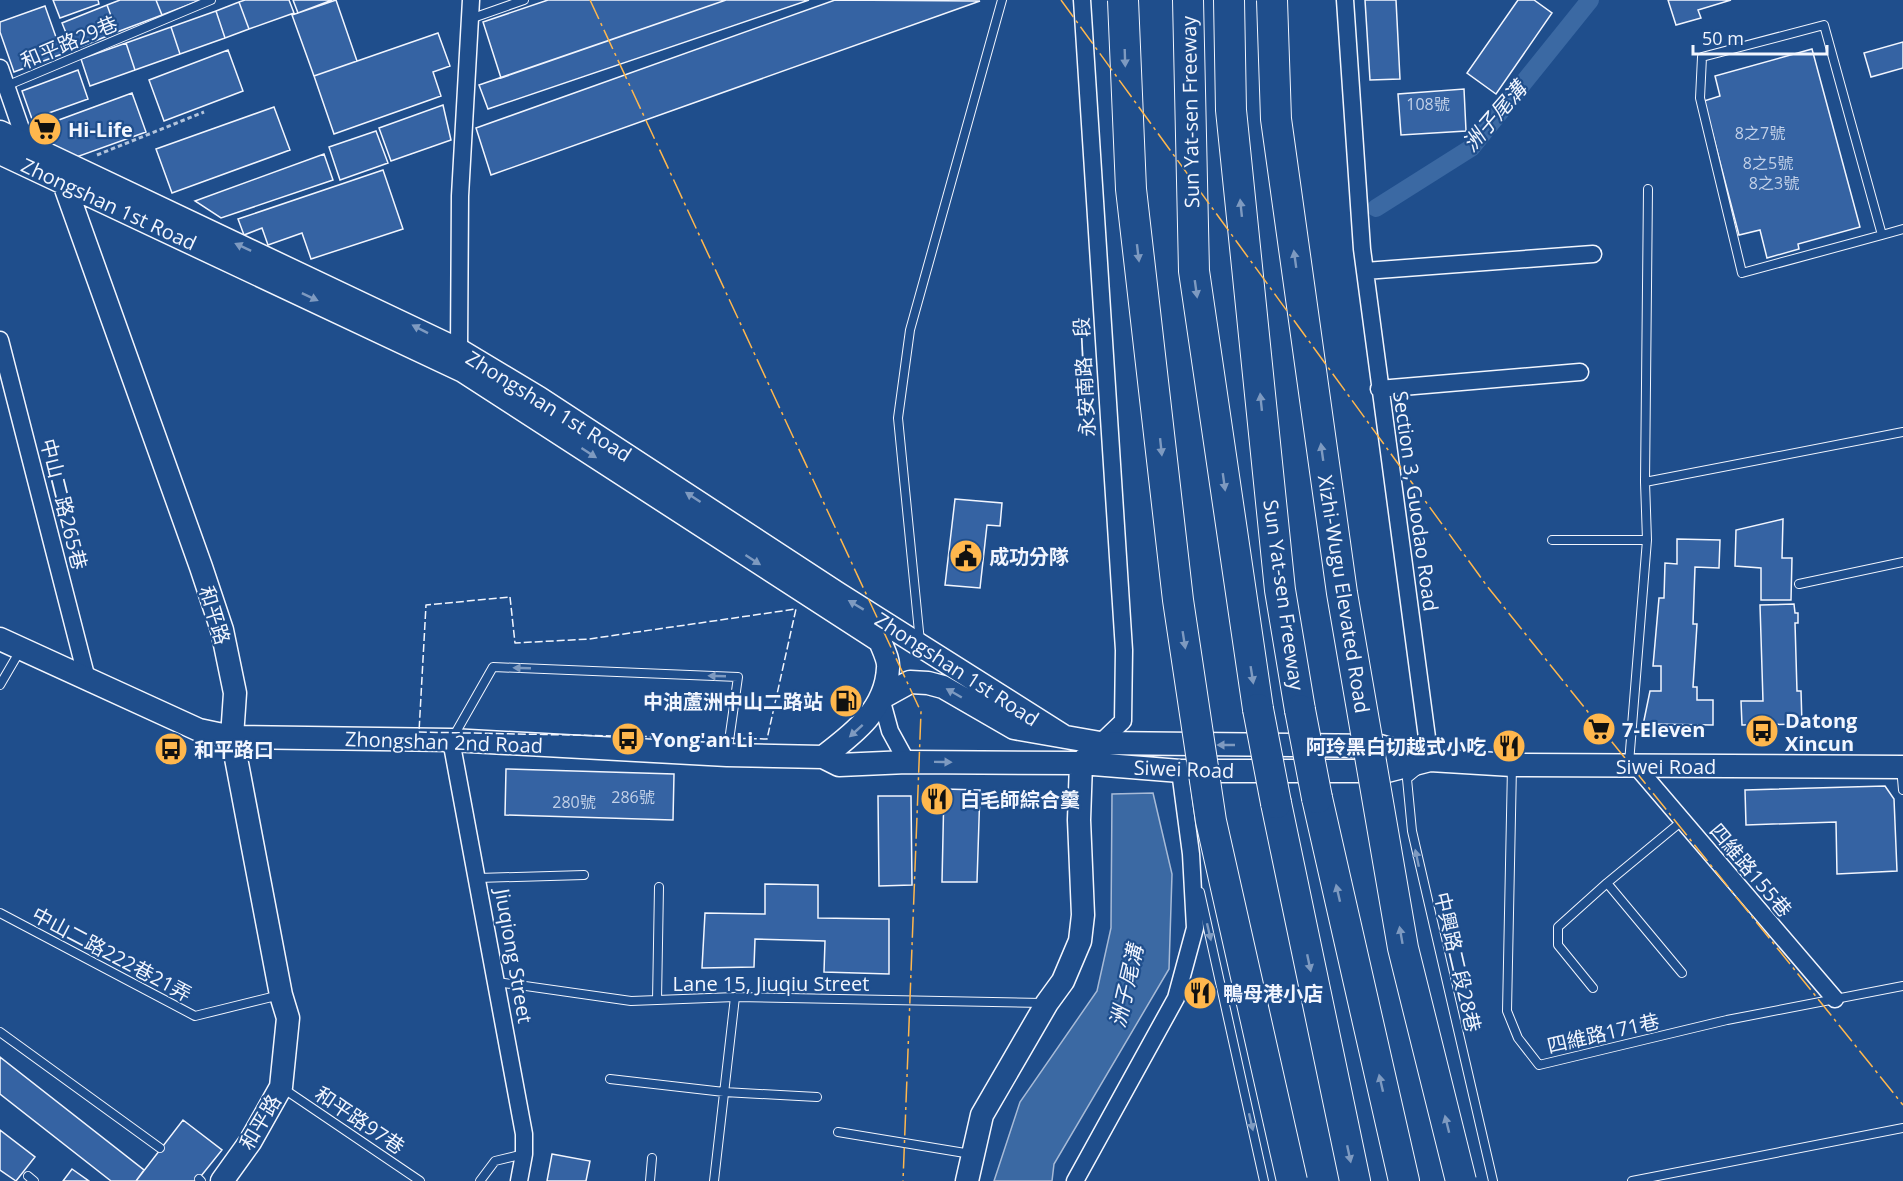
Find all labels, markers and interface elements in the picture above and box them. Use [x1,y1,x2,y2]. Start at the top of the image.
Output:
street label: 和平路29巷 [16,9,122,75]
street label: Sun Yat-sen Freeway [1175,15,1205,208]
scale bar [1693,18,1826,56]
text: 50 m [1702,26,1744,50]
one-way arrow [1121,49,1130,68]
water label: 洲子尾溝 [1456,73,1534,157]
house number: 108號 [1406,93,1450,115]
supermarket icon: Hi-Life [27,111,63,147]
place label: Hi-Life [68,116,133,143]
house number: 8之7號 [1735,122,1785,144]
street label: Zhongshan 1st Road [17,152,201,256]
house number: 8之5號 [1743,152,1793,174]
house number: 8之3號 [1749,172,1799,194]
one-way arrow [1236,199,1246,218]
one-way arrow [235,242,252,251]
one-way arrow [1134,243,1143,262]
one-way arrow [1291,249,1300,268]
one-way arrow [1192,280,1201,299]
one-way arrow [301,293,318,302]
street label: 永安南路一段 [1067,316,1101,438]
one-way arrow [411,325,429,335]
street label: Zhongshan 1st Road [461,344,637,468]
street label: Section 3, Guodao Road [1387,389,1445,613]
one-way arrow [1256,393,1266,412]
street label: 中山二路265巷 [35,436,93,572]
one-way arrow [1156,437,1166,456]
one-way arrow [1317,443,1326,462]
one-way arrow [581,448,598,459]
one-way arrow [1220,473,1229,492]
street label: Xizhi-Wugu Elevated Road [1312,473,1376,715]
one-way arrow [685,492,702,503]
street label: Sun Yat-sen Freeway [1257,498,1311,693]
public building icon: 成功分隊 [948,538,984,574]
place label: 成功分隊 [989,543,1069,570]
one-way arrow [745,554,761,565]
street label: 和平路 [193,582,237,648]
one-way arrow [848,599,864,610]
street label: Zhongshan 1st Road [870,606,1044,732]
one-way arrow [1179,631,1188,650]
one-way arrow [513,664,532,673]
one-way arrow [1248,666,1257,685]
one-way arrow [707,672,726,681]
fuel station icon: 中油蘆洲中山二路站 [828,683,864,719]
place label: 中油蘆洲中山二路站 [643,688,823,715]
one-way arrow [945,689,962,699]
place label: Datong Xincun [1785,707,1858,757]
supermarket icon: 7-Eleven [1581,711,1617,747]
bus stop icon: Datong Xincun [1744,713,1780,749]
place label: 7-Eleven [1622,716,1705,743]
bus stop icon: Yong'an Li [610,721,646,757]
one-way arrow [848,724,863,738]
street label: Zhongshan 2nd Road [345,725,543,759]
place label: Yong'an Li [651,726,753,753]
restaurant icon: 阿玲黑白切越式小吃 [1491,728,1527,764]
bus stop icon: 和平路口 [153,731,189,767]
place label: 阿玲黑白切越式小吃 [1306,733,1487,760]
place label: 和平路口 [194,736,274,763]
one-way arrow [1217,740,1236,750]
street label: Siwei Road [1616,753,1716,780]
street label: Siwei Road [1133,754,1235,784]
one-way arrow [933,757,952,767]
restaurant icon: 白毛師綜合羹 [919,781,955,817]
house number: 286號 [611,786,655,808]
place label: 白毛師綜合羹 [960,786,1080,813]
house number: 280號 [552,791,596,813]
street label: 四維路155巷 [1704,818,1798,922]
one-way arrow [1412,849,1422,867]
one-way arrow [1333,883,1342,902]
street label: Jiuqiong Street [489,885,539,1025]
street label: 中興路二段28巷 [1429,889,1487,1035]
street label: 中山二路222巷21弄 [27,900,197,1008]
one-way arrow [1204,922,1214,941]
one-way arrow [1396,925,1405,944]
water label: 洲子尾溝 [1103,939,1150,1030]
one-way arrow [1305,953,1314,972]
street label: Lane 15, Jiuqiu Street [673,970,869,997]
restaurant icon: 鴨母港小店 [1182,975,1218,1011]
place label: 鴨母港小店 [1223,980,1323,1007]
street label: 四維路171巷 [1544,1007,1662,1059]
one-way arrow [1376,1074,1386,1092]
street label: 和平路97巷 [310,1080,410,1160]
street label: 和平路 [233,1089,287,1155]
one-way arrow [1247,1113,1256,1132]
one-way arrow [1441,1115,1451,1133]
one-way arrow [1345,1144,1354,1163]

